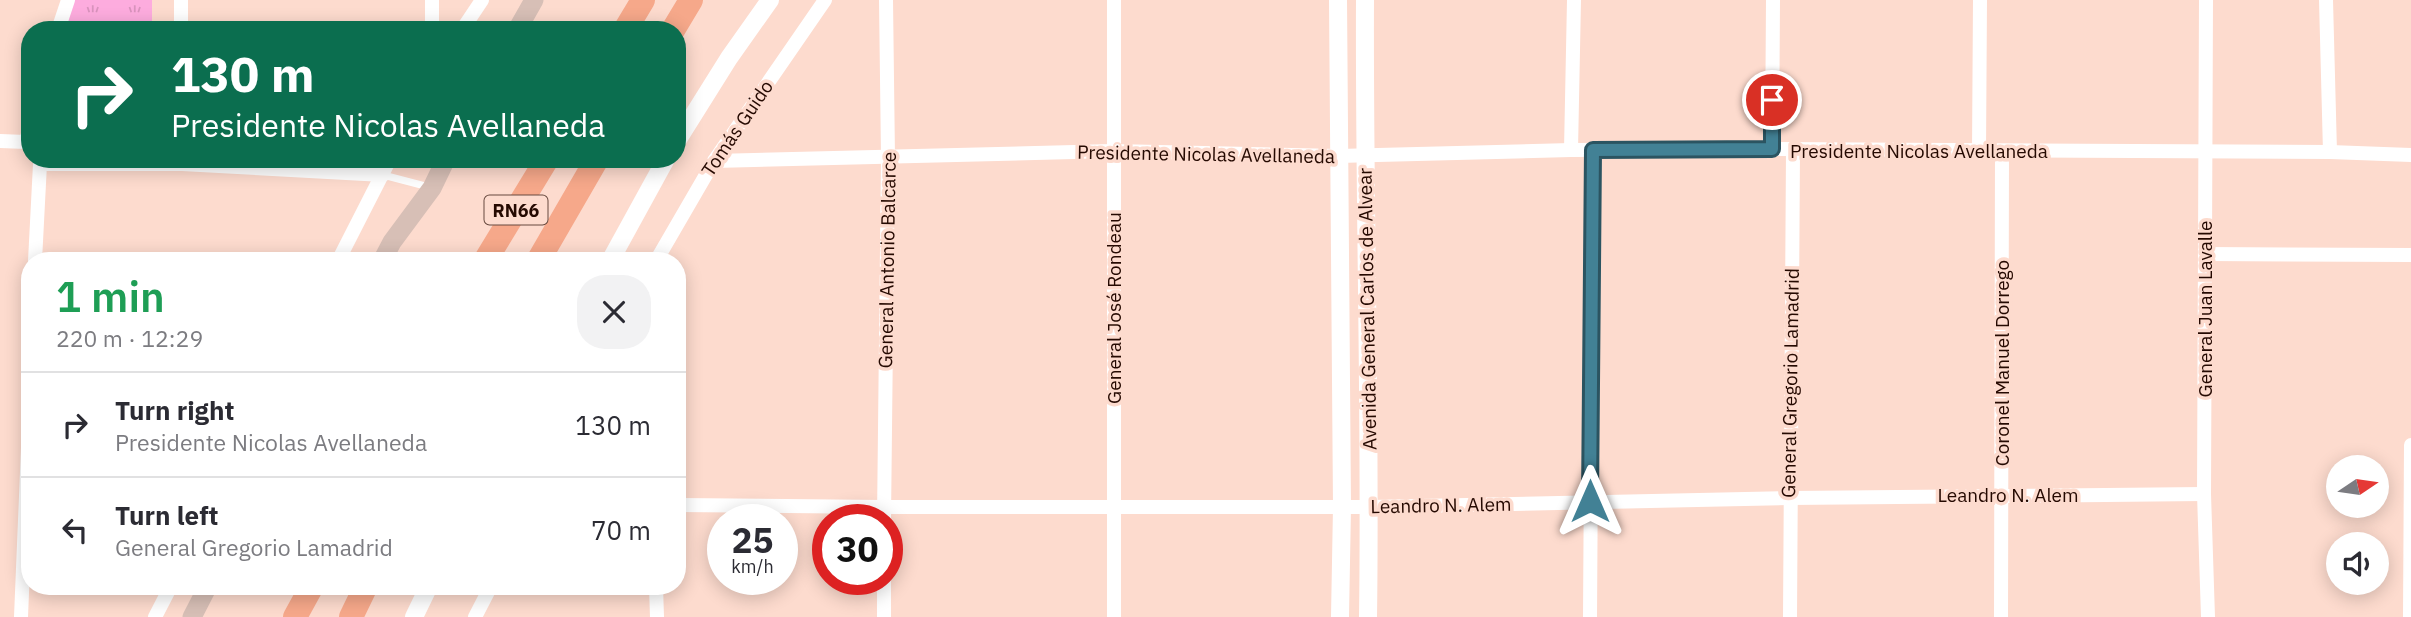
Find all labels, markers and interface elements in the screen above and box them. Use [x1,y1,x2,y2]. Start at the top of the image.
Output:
text: 130 m [171,42,315,105]
icon: right [56,49,147,140]
pin [1742,70,1802,130]
street label: Tomás Guido [696,75,778,181]
icon: arrive [1753,81,1791,119]
text: Presidente Nicolas Avellaneda [171,104,605,146]
street label: Presidente Nicolas Avellaneda [1790,139,2048,163]
street label: Presidente Nicolas Avellaneda [1077,140,1335,168]
street label: General Antonio Balcarce [873,152,901,368]
street label: Avenida General Carlos de Alvear [1353,168,1381,450]
road number: RN66 [484,196,548,224]
street label: General José Rondeau [1102,212,1126,404]
street label: General Juan Lavalle [2193,221,2217,397]
street label: Coronel Manuel Dorrego [1990,260,2014,466]
street label: General Gregorio Lamadrid [1776,268,1804,498]
text: 1 min [56,269,165,324]
button: close [577,275,651,349]
text: 220 m · 12:29 [56,323,203,353]
text: Turn right [115,393,234,427]
icon: right [56,406,94,444]
text: 130 m [575,408,651,442]
text: Presidente Nicolas Avellaneda [115,427,427,457]
north arrow [2326,455,2389,518]
map controls [2326,455,2389,595]
position arrow [1553,464,1627,538]
street label: Leandro N. Alem [1937,483,2079,507]
street label: Leandro N. Alem [1370,492,1512,518]
text: Turn left [115,498,218,532]
speed limit sign: 30 [812,504,903,595]
icon: left [56,511,94,549]
text: 70 m [591,513,651,547]
text: 25 [731,517,774,563]
text: General Gregorio Lamadrid [115,532,393,562]
button: sound [2326,532,2389,595]
text: km/h [731,555,774,578]

